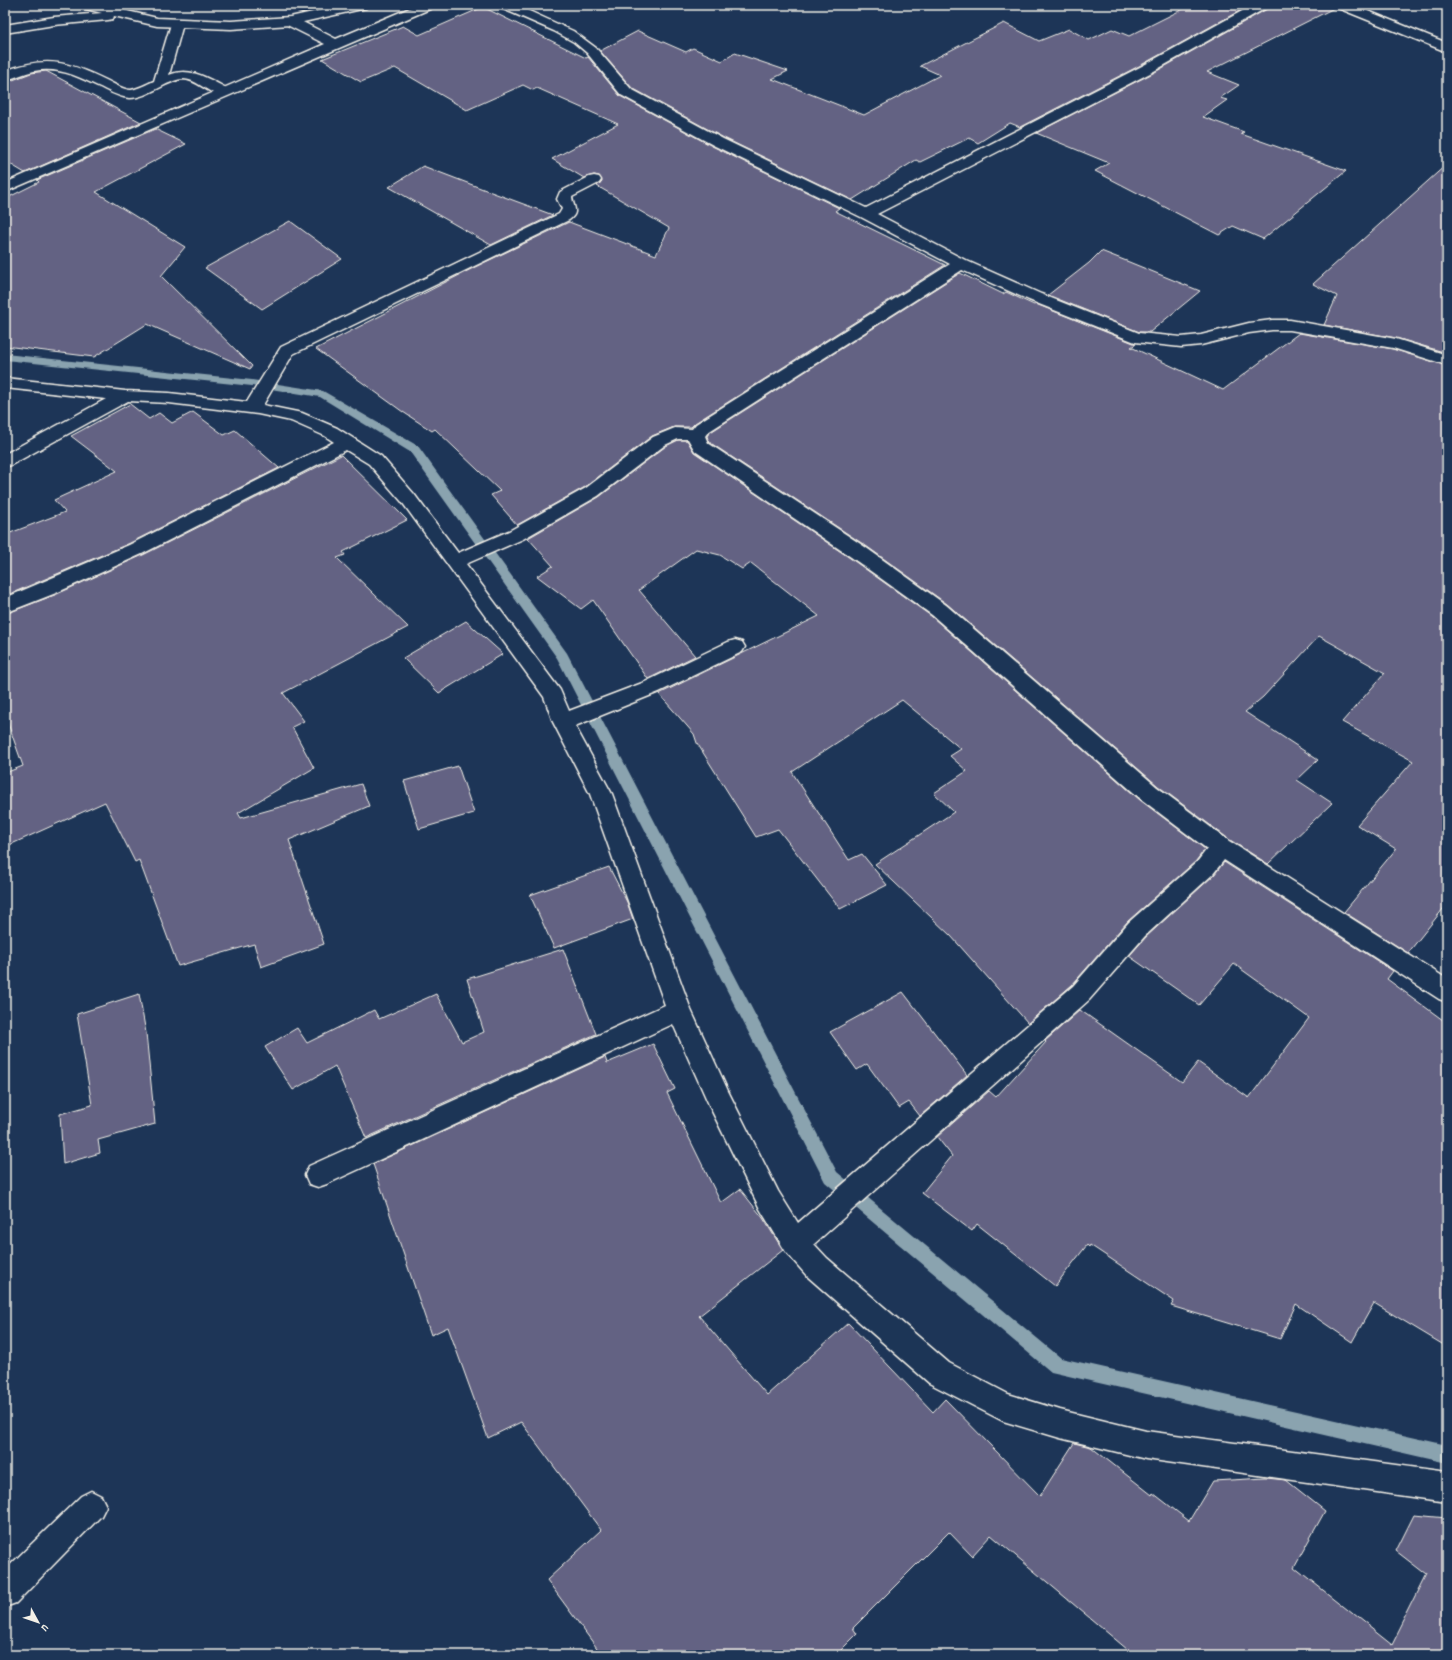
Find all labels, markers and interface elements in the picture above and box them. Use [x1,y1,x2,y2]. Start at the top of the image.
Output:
north arrow [18,1602,58,1642]
text: U [36,1620,52,1634]

